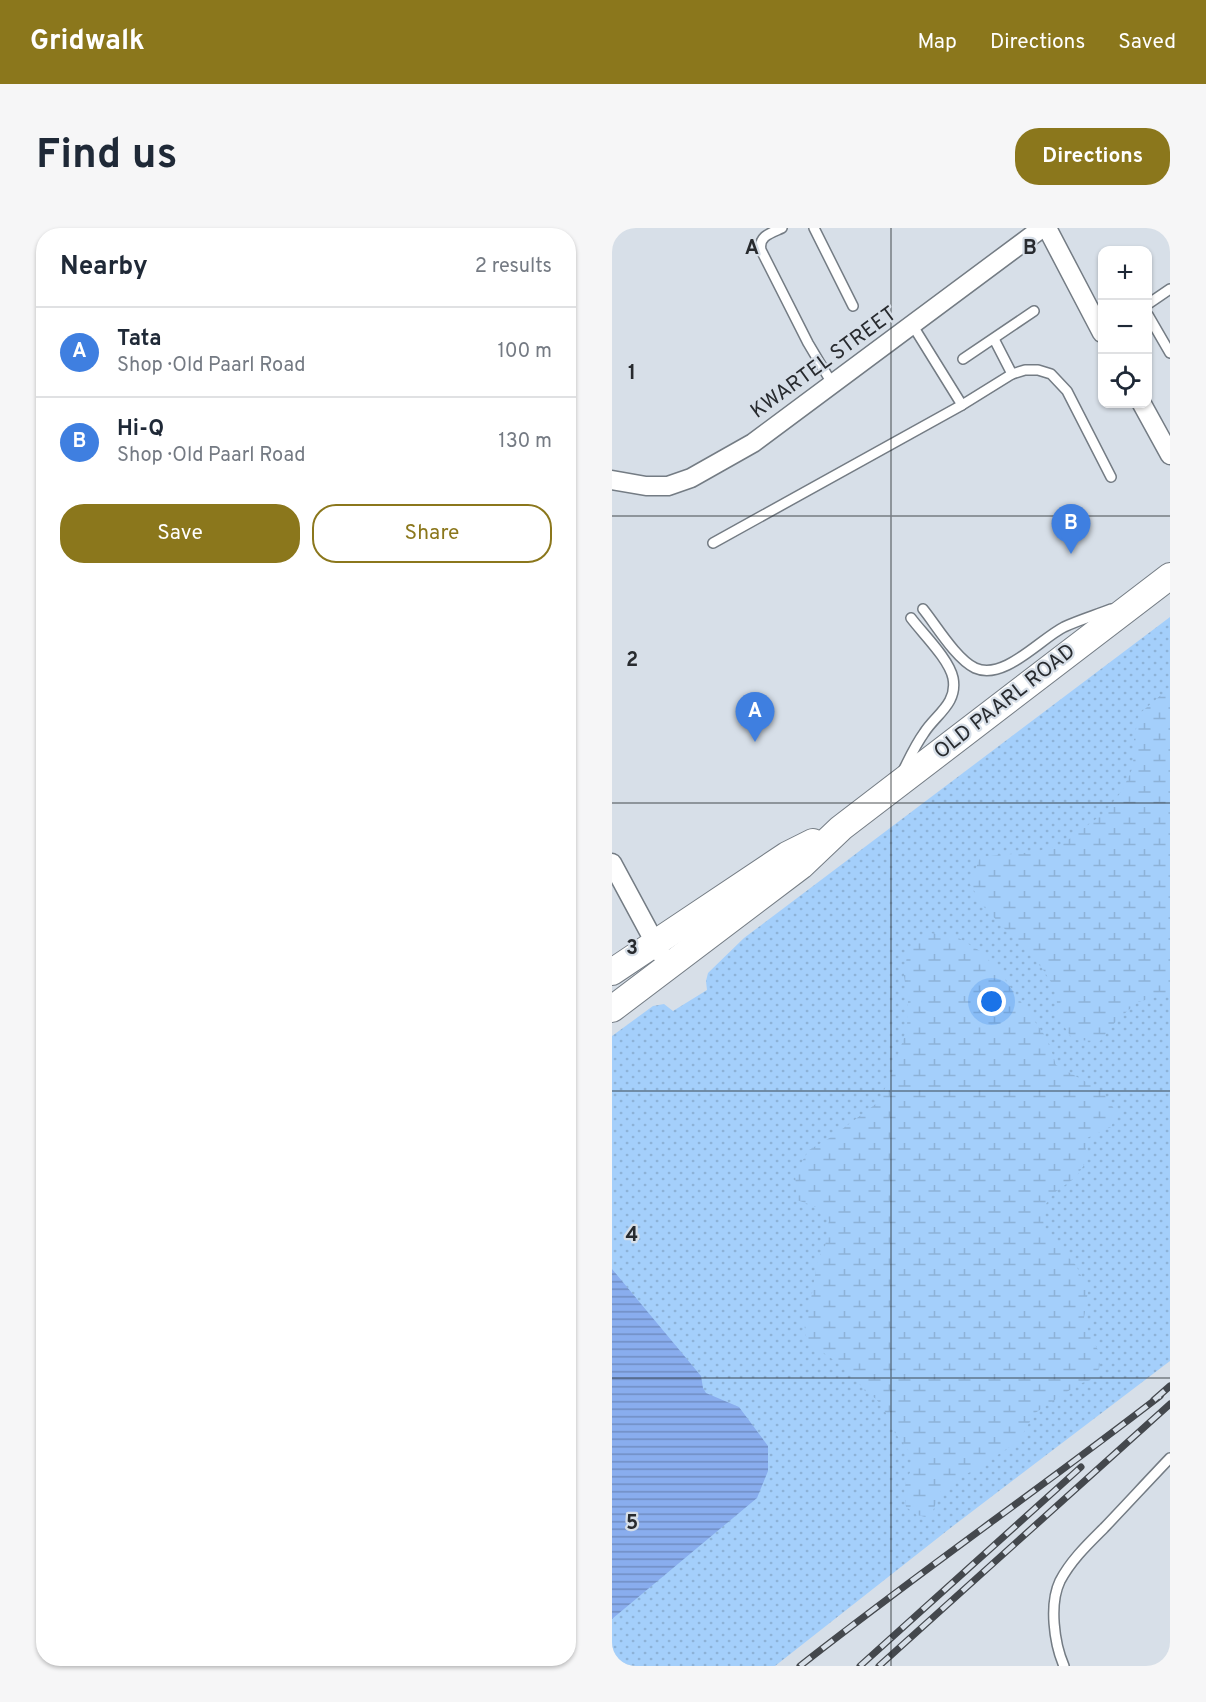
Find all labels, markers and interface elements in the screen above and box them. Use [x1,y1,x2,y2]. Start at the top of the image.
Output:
text: Gridwalk [30,24,145,60]
text: Map [917,29,957,56]
text: Directions [990,29,1085,56]
text: Saved [1118,29,1176,56]
button: Directions [1015,128,1170,185]
text: Find us [36,130,177,183]
text: A [745,236,759,262]
text: B [1023,236,1037,262]
map controls [1098,246,1152,408]
button: + [1098,246,1152,300]
text: Nearby [60,251,148,284]
text: 2 results [475,254,552,280]
button: − [1098,300,1152,354]
street label: KWARTEL STREET [746,301,902,425]
text: Tata [117,326,162,353]
text: A [72,339,87,365]
text: 100 m [497,339,552,365]
text: Shop · Old Paarl Road [117,353,306,379]
button: locate [1098,354,1152,408]
text: 1 [628,361,636,387]
text: Hi-Q [117,416,164,443]
text: B [73,429,86,455]
text: 130 m [498,429,552,455]
text: Shop · Old Paarl Road [117,443,306,469]
button: Save [60,504,300,563]
button: Share [312,504,552,563]
pin: B [1052,504,1090,554]
street label: OLD PAARL ROAD [929,638,1081,766]
text: 2 [626,648,638,674]
pin: A [736,692,774,742]
text: 3 [626,936,638,962]
your location [977,987,1006,1016]
text: 4 [626,1223,638,1249]
text: 5 [626,1511,638,1537]

